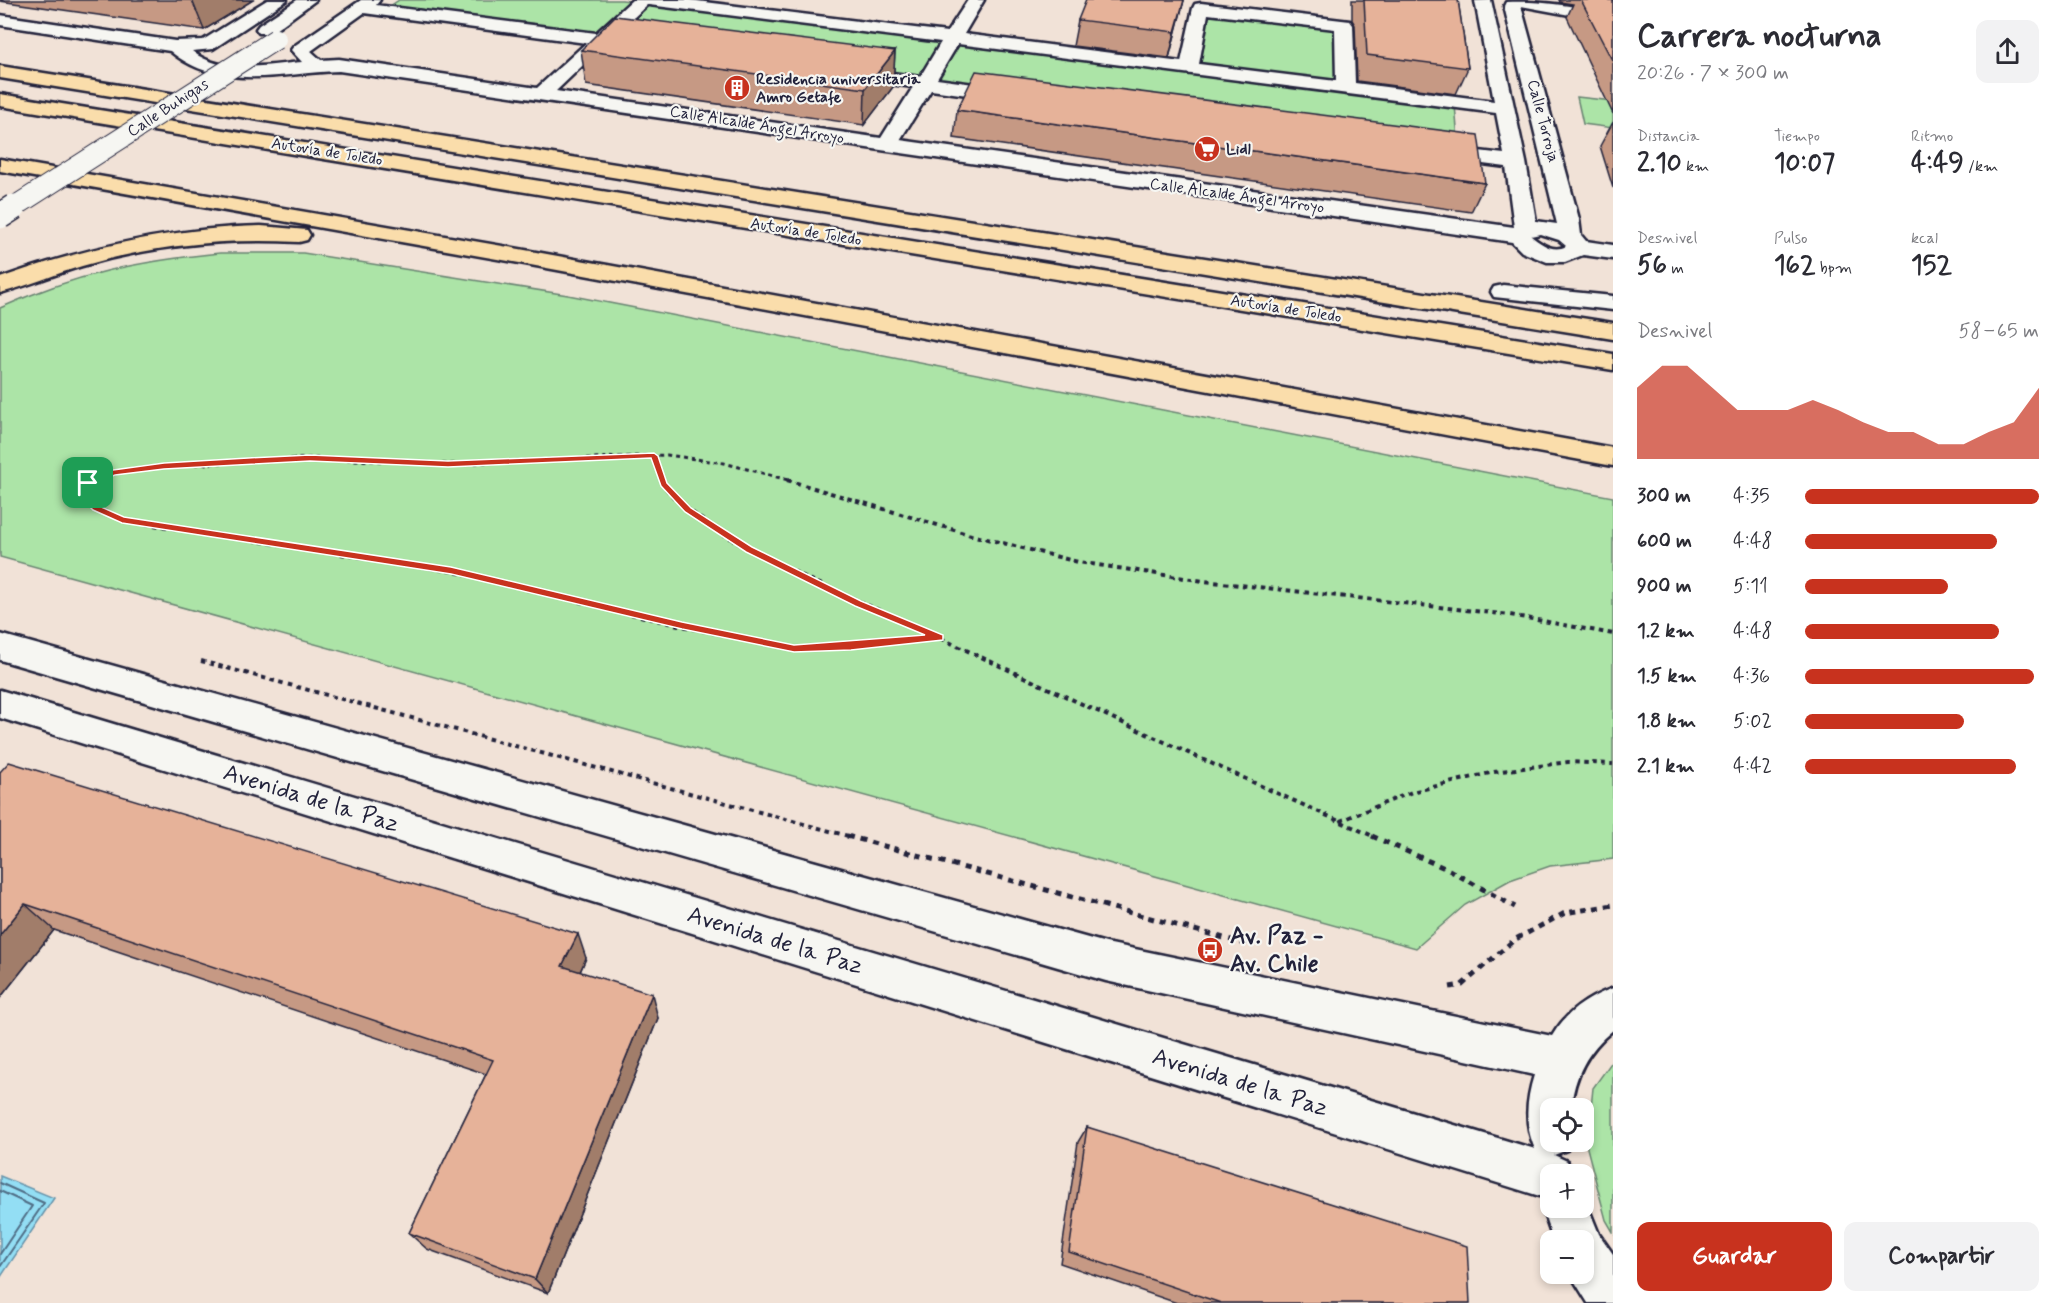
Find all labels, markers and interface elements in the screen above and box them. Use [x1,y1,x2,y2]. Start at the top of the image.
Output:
text: Carrera nocturna [1637,15,1882,59]
button: share [1976,20,2039,83]
text: 20:26 · 7 × 300 m [1637,60,1789,87]
place label: Residencia universitaria Amro Getafe [756,69,921,108]
building icon: Residencia universitaria Amro Getafe [722,73,752,103]
street label: Calle Buhigas [123,74,213,143]
street label: Calle Torroja [1522,77,1564,165]
street label: Calle Alcalde Ángel Arroyo [668,101,846,150]
text: Distancia [1637,126,1699,147]
text: Tiempo [1774,126,1820,147]
text: Ritmo [1911,126,1953,147]
street label: Autovía de Toledo [270,133,384,171]
supermarket icon: Lidl [1192,134,1222,164]
place label: Lidl [1226,139,1251,160]
text: 2.10 [1637,147,1682,181]
text: 10:07 [1774,147,1835,181]
text: 4:49 [1911,147,1964,181]
text: km [1682,156,1709,177]
text: /km [1964,156,1998,177]
street label: Calle Alcalde Ángel Arroyo [1148,173,1326,220]
street label: Autovía de Toledo [749,213,863,251]
text: Desnivel [1637,228,1697,249]
text: Pulso [1774,228,1808,249]
text: kcal [1911,228,1938,249]
text: 56 [1637,249,1667,283]
text: 162 [1774,249,1816,283]
text: 152 [1911,249,1952,283]
text: m [1667,258,1684,279]
text: bpm [1816,258,1852,279]
street label: Autovía de Toledo [1229,290,1343,328]
text: Desnivel [1637,318,1712,345]
text: 58–65 m [1958,318,2039,345]
pin [62,457,113,508]
icon: arrive [71,466,104,499]
text: 300 m [1637,483,1691,510]
text: 4:35 [1733,483,1770,510]
text: 600 m [1637,528,1692,555]
text: 4:48 [1733,528,1773,555]
text: 900 m [1637,573,1692,600]
text: 5:11 [1733,573,1768,600]
text: 1.2 km [1637,618,1694,645]
text: 4:48 [1733,618,1773,645]
text: 1.5 km [1637,663,1697,690]
text: 4:36 [1733,663,1770,690]
text: 1.8 km [1637,708,1696,735]
text: 5:02 [1733,708,1772,735]
text: 2.1 km [1637,753,1694,780]
text: 4:42 [1733,753,1772,780]
street label: Avenida de la Paz [219,758,403,840]
street label: Avenida de la Paz [683,900,867,982]
place label: Av. Paz - Av. Chile [1230,921,1324,980]
bus stop icon: Av. Paz - Av. Chile [1195,935,1225,965]
street label: Avenida de la Paz [1148,1042,1332,1124]
map controls [1540,1098,1594,1284]
button: locate [1540,1098,1594,1152]
button: + [1540,1164,1594,1218]
button: Guardar [1637,1222,1832,1291]
button: Compartir [1844,1222,2039,1291]
button: − [1540,1230,1594,1284]

